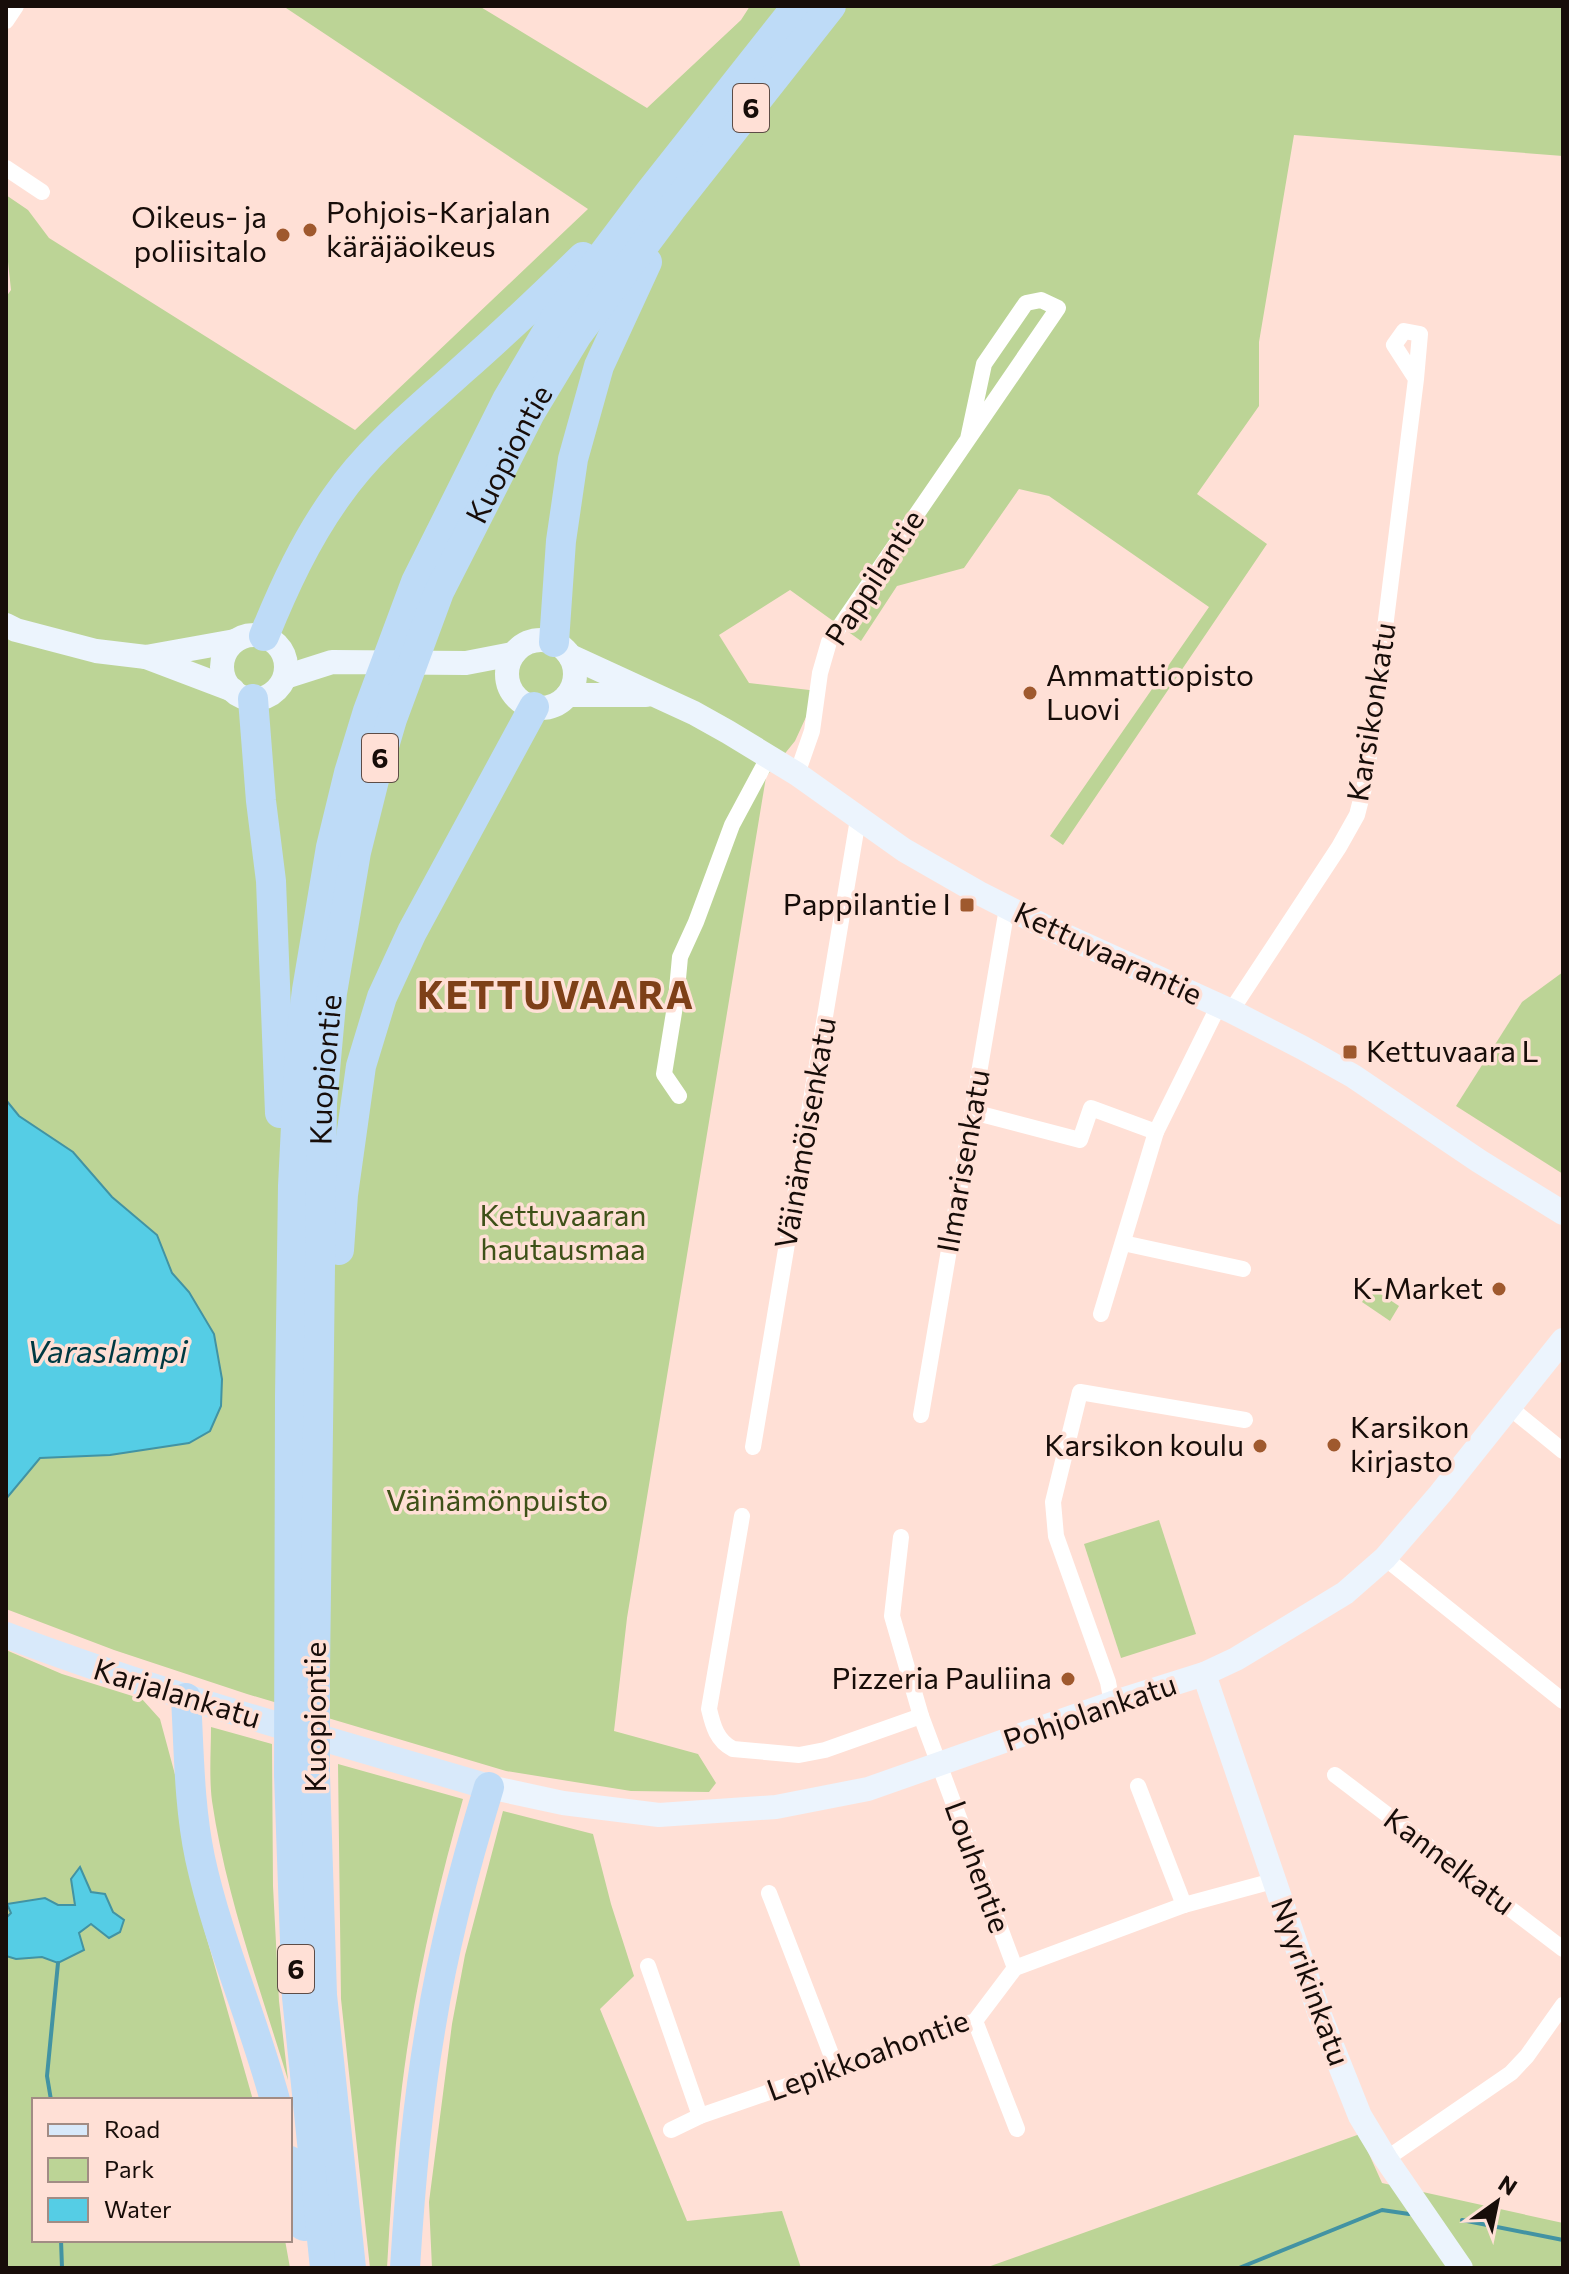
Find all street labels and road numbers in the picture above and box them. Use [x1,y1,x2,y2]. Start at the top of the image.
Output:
road number: 6 [733,84,769,132]
street label: Kuopiontie [456,377,559,529]
street label: Pappilantie [815,502,930,651]
street label: Karsikonkatu [1337,620,1402,804]
road number: 6 [362,734,398,782]
street label: Kettuvaarantie [1009,892,1209,1011]
street label: Kuopiontie [300,993,348,1145]
street label: Väinämöisenkatu [765,1014,842,1251]
street label: Ilmarisenkatu [927,1066,996,1255]
street label: Kuopiontie [295,1642,332,1792]
street label: Karjalankatu [90,1649,266,1735]
street label: Pohjolankatu [998,1664,1181,1758]
street label: Louhentie [938,1795,1020,1937]
street label: Kannelkatu [1378,1799,1523,1921]
street label: Nyyrikinkatu [1265,1892,1360,2070]
road number: 6 [278,1945,314,1993]
street label: Lepikkoahontie [761,2000,973,2107]

